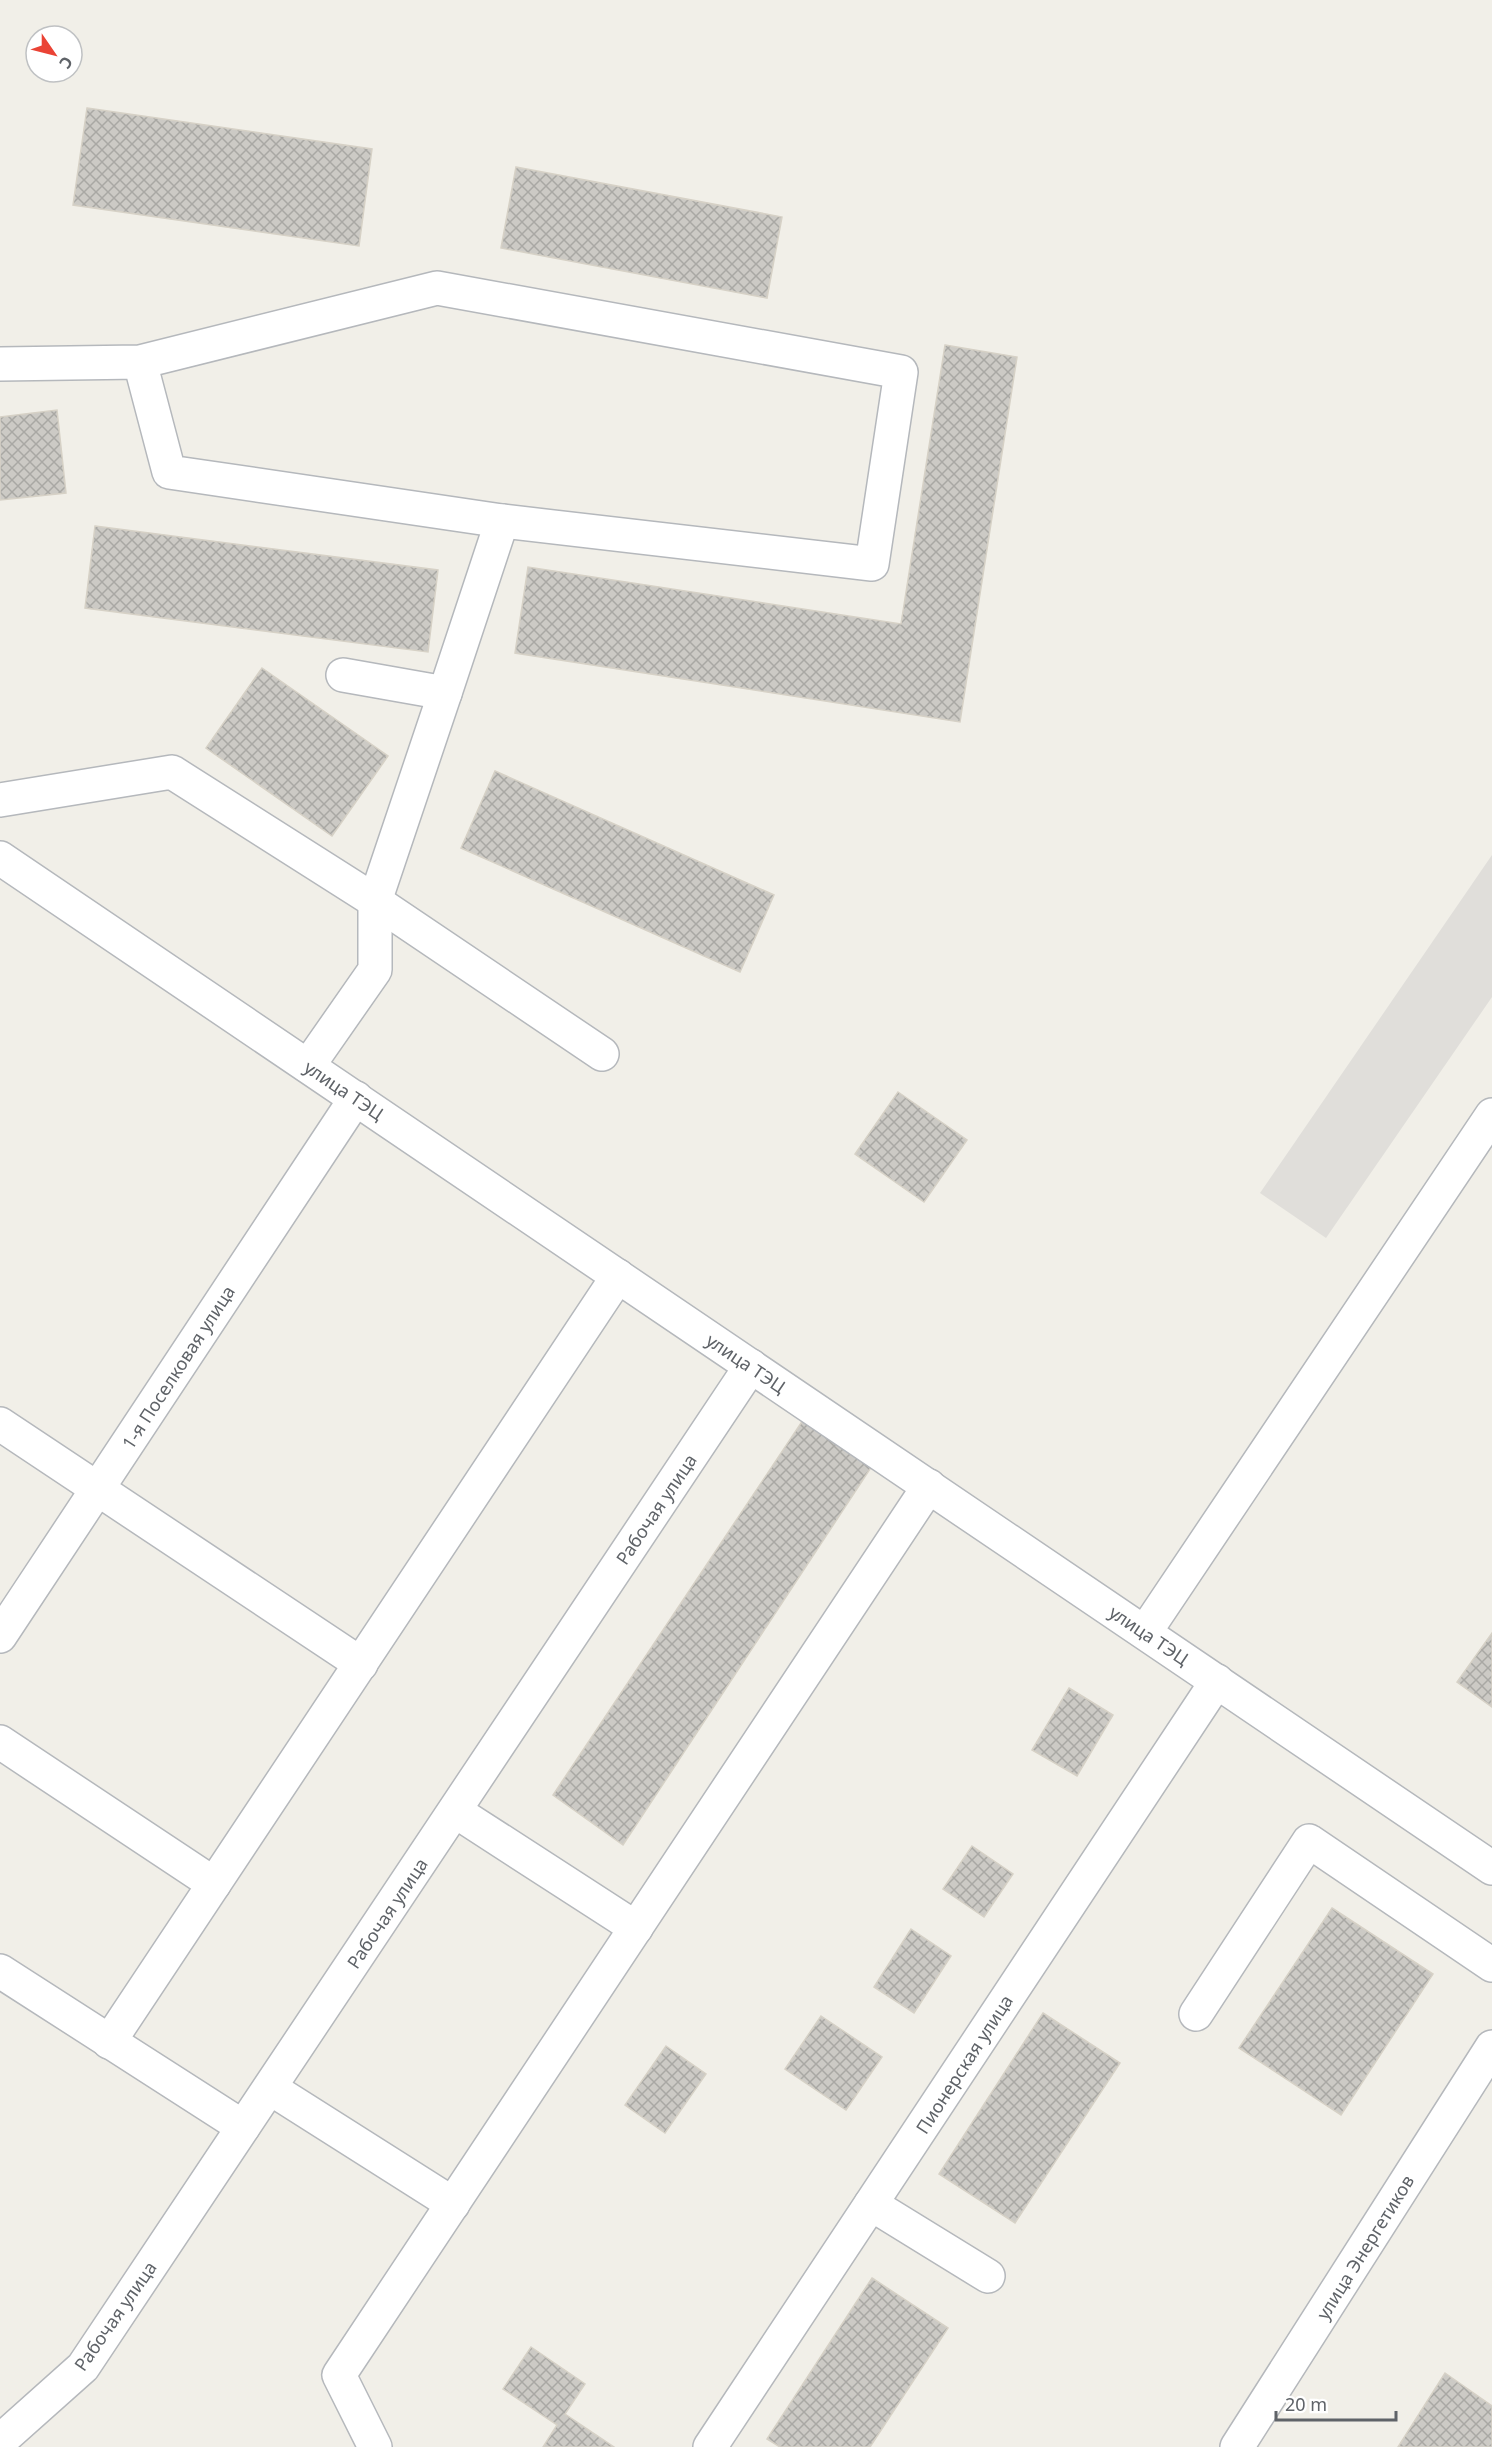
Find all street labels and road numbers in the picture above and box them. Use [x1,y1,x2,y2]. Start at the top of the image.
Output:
street label: улица ТЭЦ [300,1055,389,1126]
street label: 1-я Поселковая улица [116,1281,240,1453]
street label: улица ТЭЦ [702,1328,791,1399]
street label: Рабочая улица [610,1449,702,1569]
street label: улица ТЭЦ [1105,1600,1194,1671]
street label: Рабочая улица [341,1853,433,1973]
street label: Пионерская улица [910,1990,1018,2138]
street label: улица Энергетиков [1311,2170,1419,2324]
street label: Рабочая улица [68,2257,162,2375]

